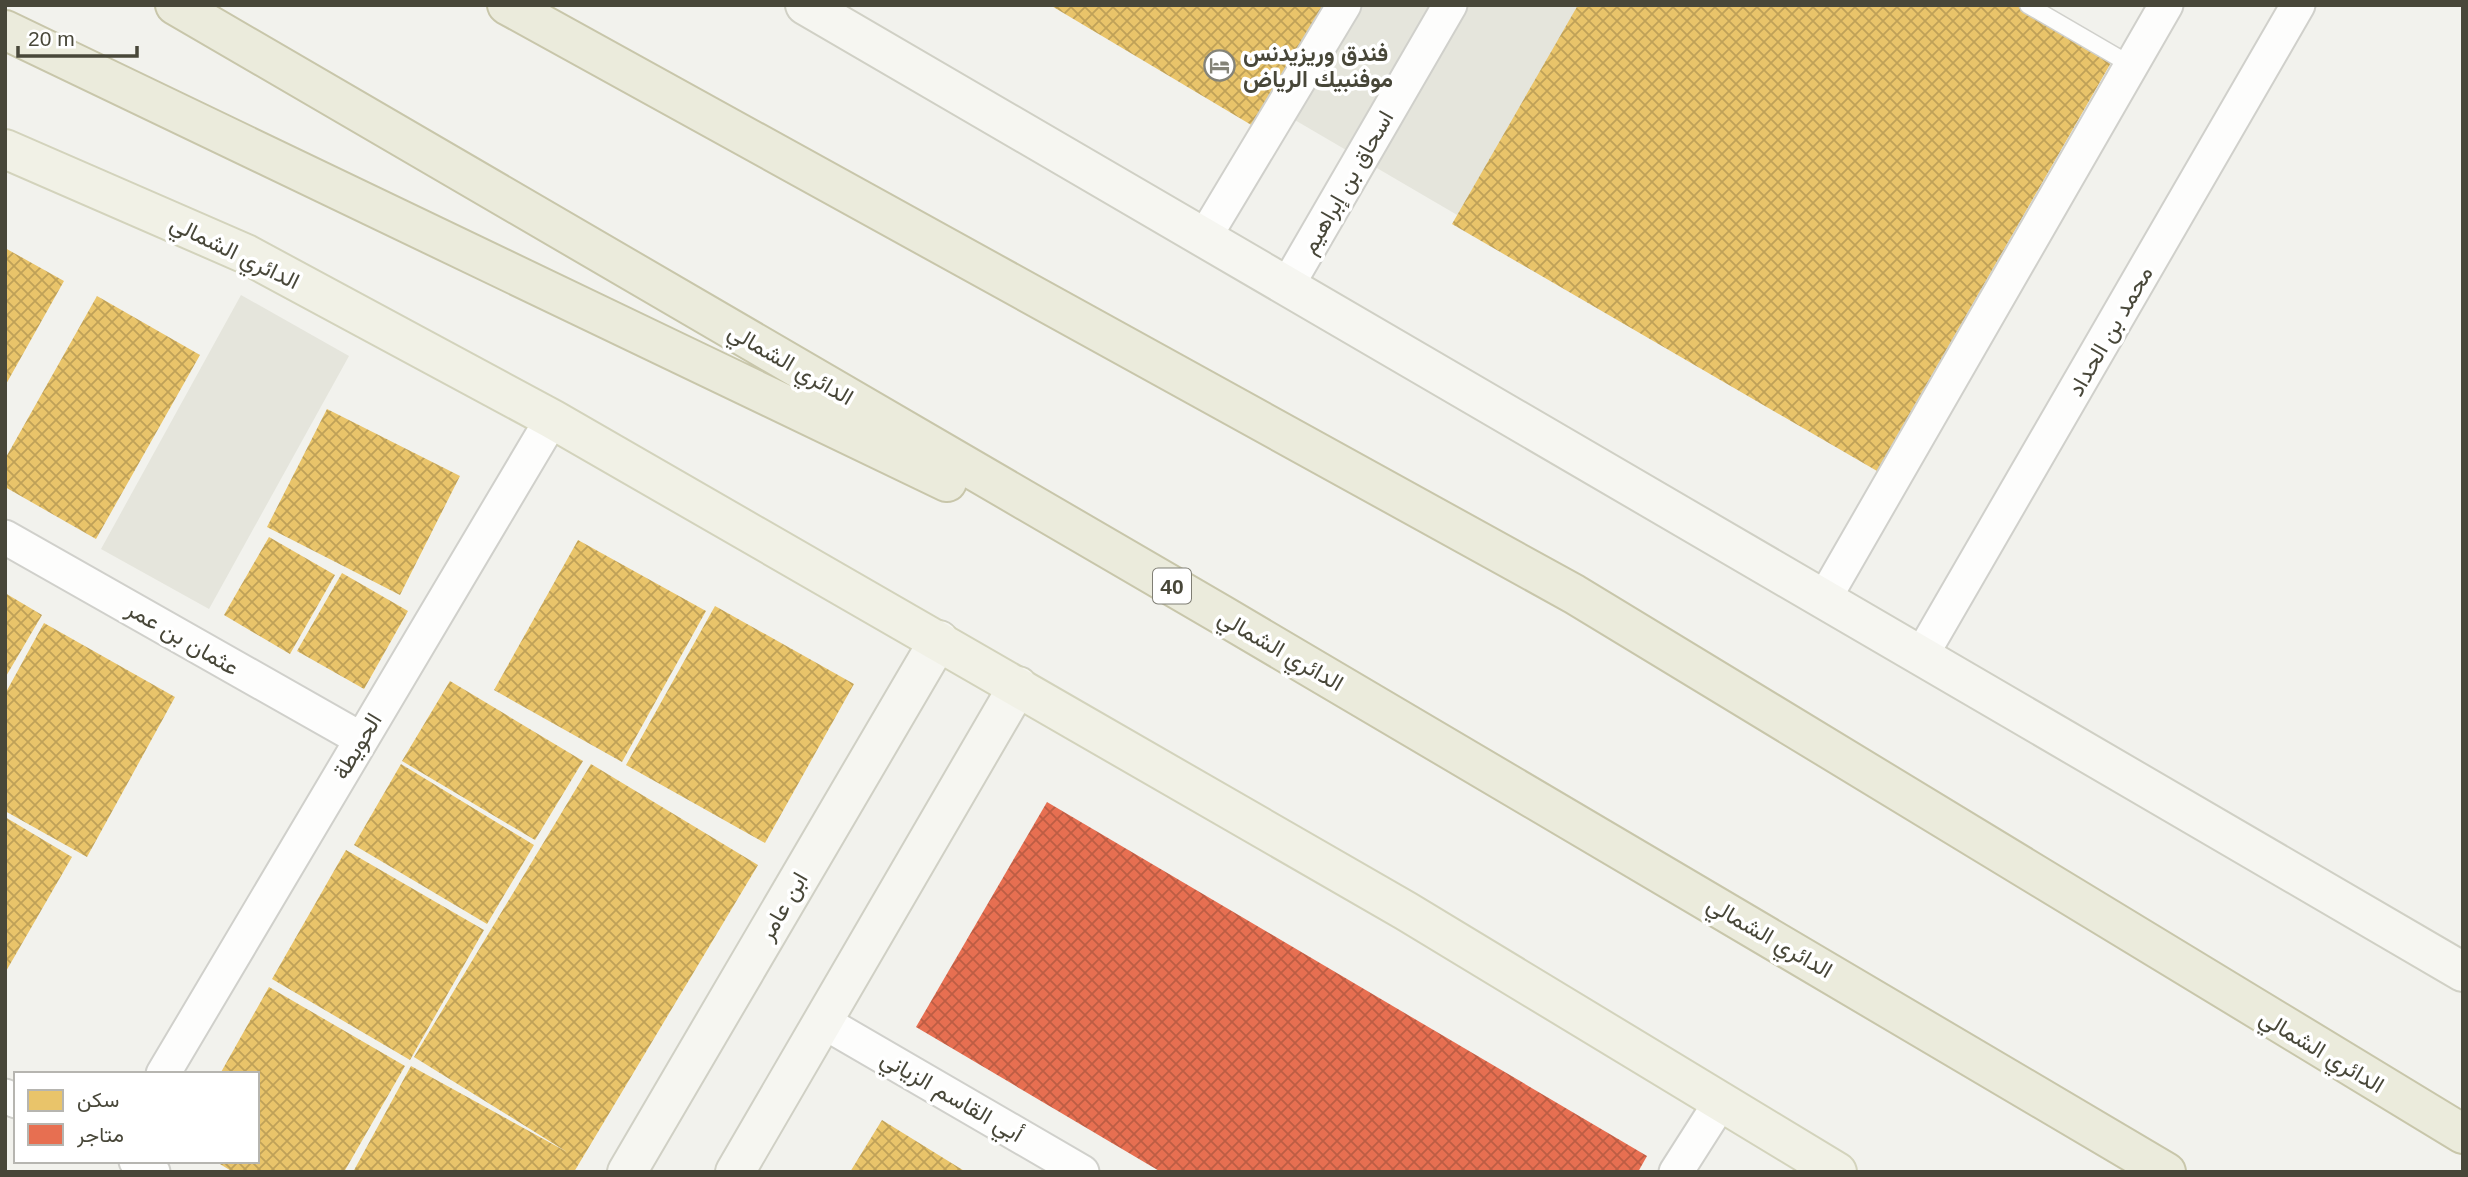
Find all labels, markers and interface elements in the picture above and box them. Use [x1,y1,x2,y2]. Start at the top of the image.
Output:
scale bar [18,14,136,58]
text: 20 m [28,27,75,50]
place label: فندق وريزيدنس موفنبيك الرياض [1243,40,1393,94]
hotel icon: فندق وريزيدنس موفنبيك الرياض [1203,49,1237,83]
street label: اسحاق بن إبراهيم [1296,106,1400,259]
street label: الدائري الشمالي [164,210,304,300]
street label: محمد بن الحداد [2062,261,2159,401]
street label: الدائري الشمالي [721,318,858,416]
road number: 40 [1153,568,1191,604]
street label: عثمان بن عمر [120,595,244,682]
street label: الدائري الشمالي [1211,604,1348,702]
street label: الحويطة [327,708,389,785]
street label: ابن عامر [753,867,815,947]
street label: الدائري الشمالي [1700,891,1837,989]
street label: الدائري الشمالي [2252,1004,2389,1103]
street label: أبي القاسم الزياني [873,1045,1028,1152]
legend [14,1072,259,1163]
text: سكن [77,1088,119,1112]
text: متاجر [76,1123,124,1148]

